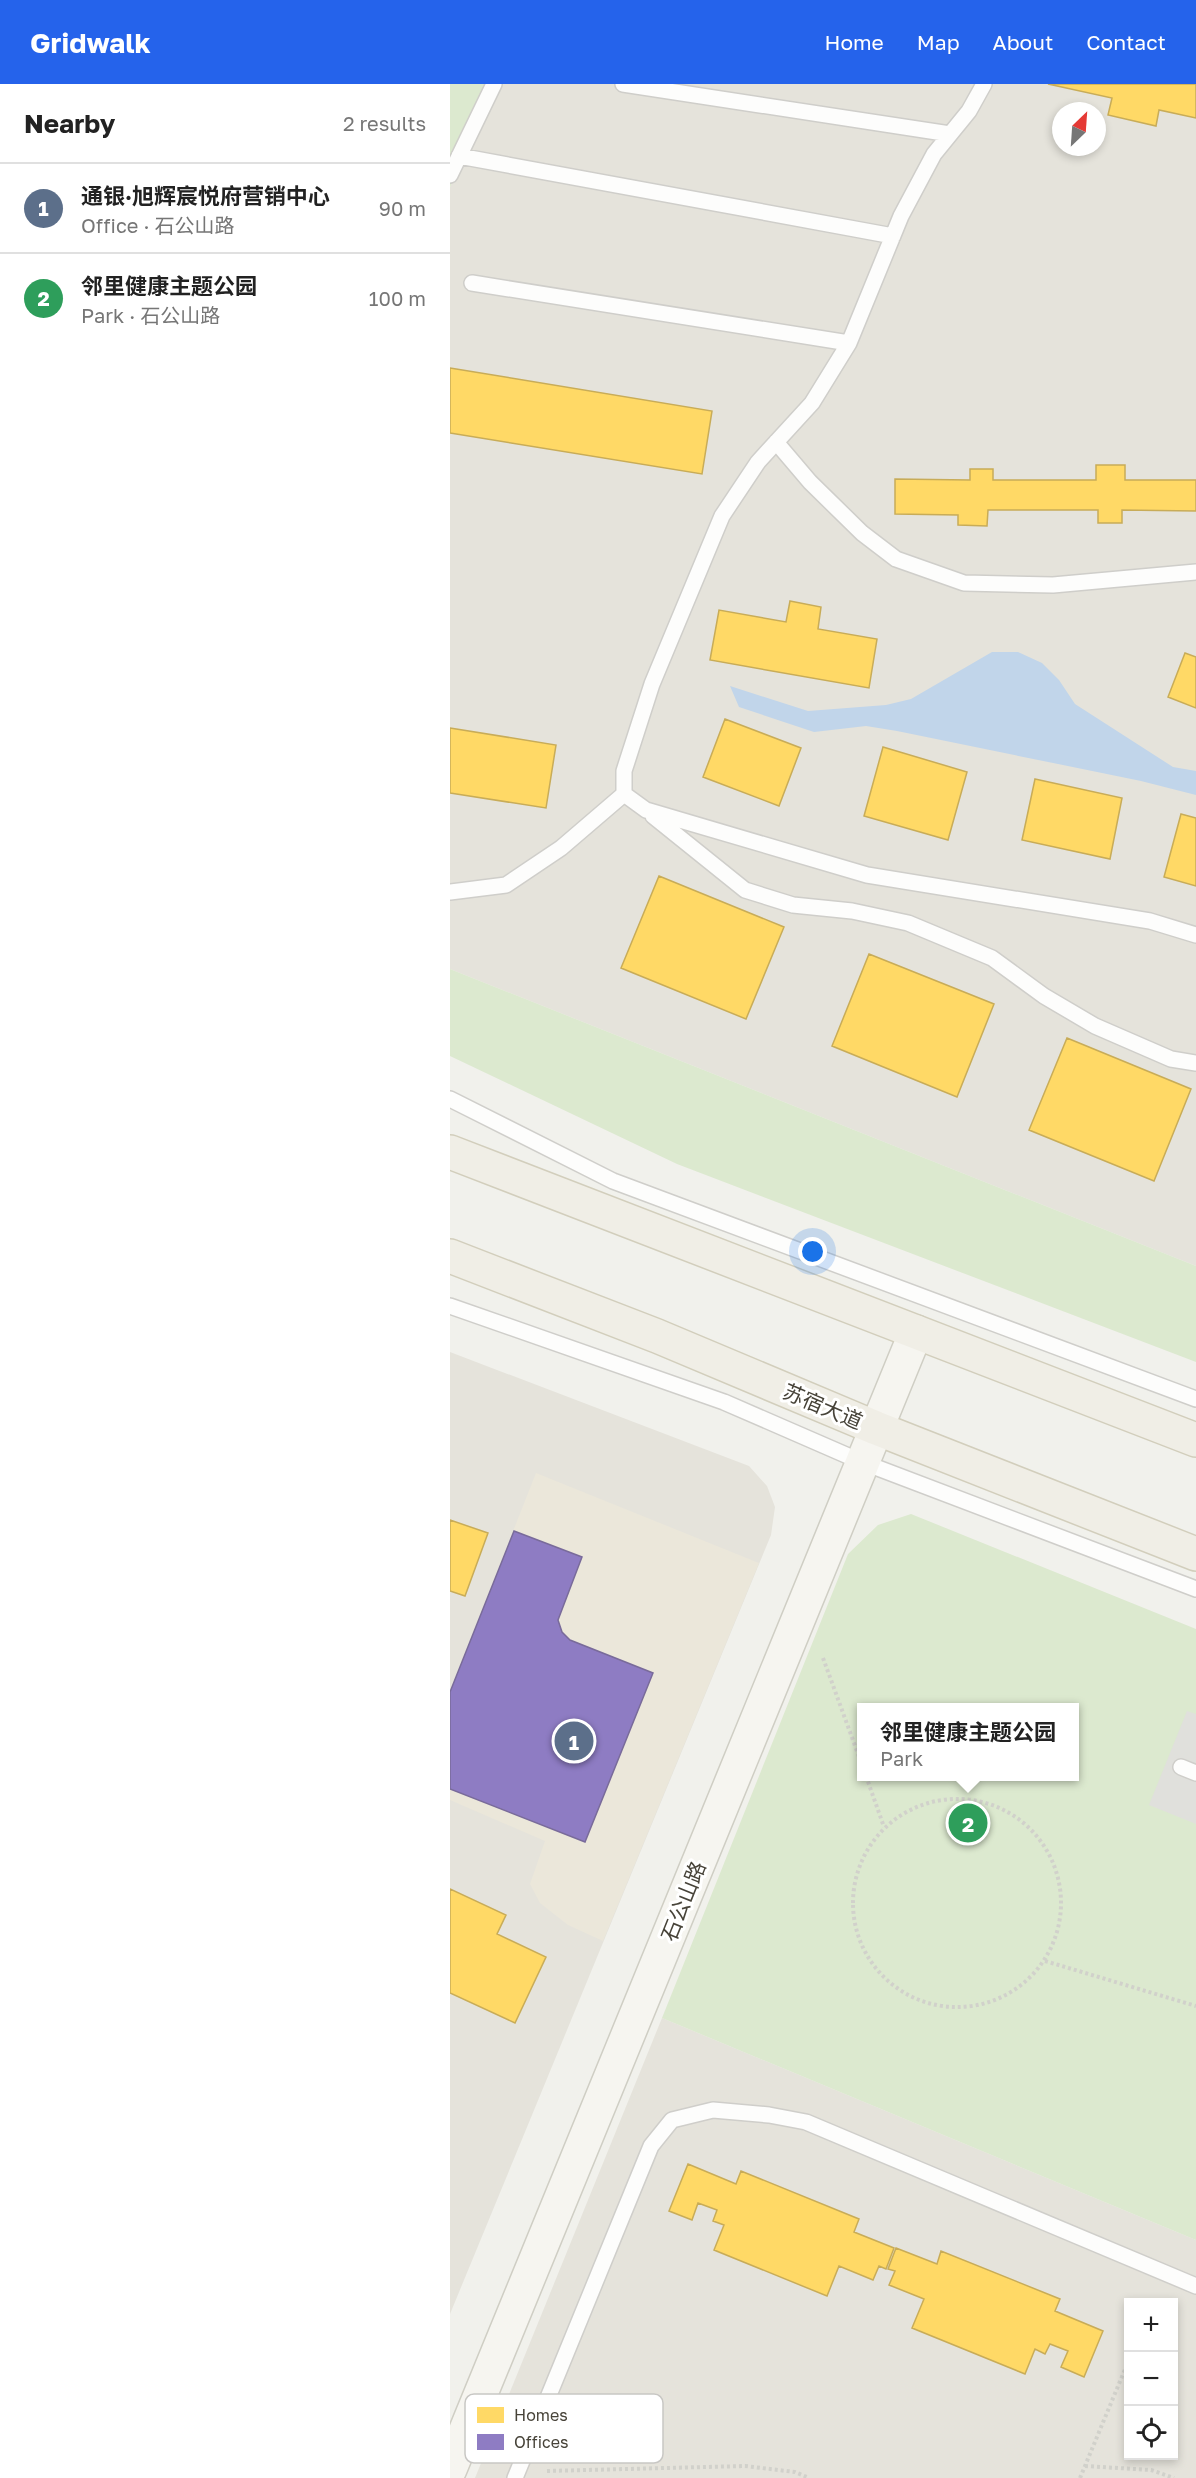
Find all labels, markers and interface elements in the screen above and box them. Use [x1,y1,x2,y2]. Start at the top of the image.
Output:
text: Gridwalk [30,26,151,59]
text: Home [824,29,884,55]
text: Map [917,29,960,55]
text: About [993,29,1053,55]
text: Contact [1086,29,1166,55]
north arrow [1052,102,1106,156]
text: Nearby [24,108,115,139]
text: 2 results [343,111,426,135]
text: 通银·旭辉宸悦府营销中心 [81,182,330,209]
text: 1 [38,196,49,220]
text: 90 m [379,196,426,220]
text: Office · 石公山路 [81,213,234,237]
text: 邻里健康主题公园 [81,272,257,299]
text: 2 [37,286,50,310]
text: 100 m [369,286,426,310]
text: Park · 石公山路 [81,303,220,327]
your location [798,1237,827,1266]
street label: 苏宿大道 [779,1378,867,1434]
popup [857,1703,1079,1781]
pin: 1 [554,1718,594,1764]
text: 邻里健康主题公园 [880,1718,1056,1745]
text: Park [880,1746,923,1770]
pin: 2 [948,1800,988,1846]
street label: 石公山路 [655,1857,711,1945]
map controls [1124,2298,1178,2460]
button: + [1124,2298,1178,2352]
button: − [1124,2352,1178,2406]
legend [465,2394,663,2463]
text: Homes [514,2405,568,2425]
button: locate [1124,2406,1178,2460]
text: Offices [514,2432,568,2452]

